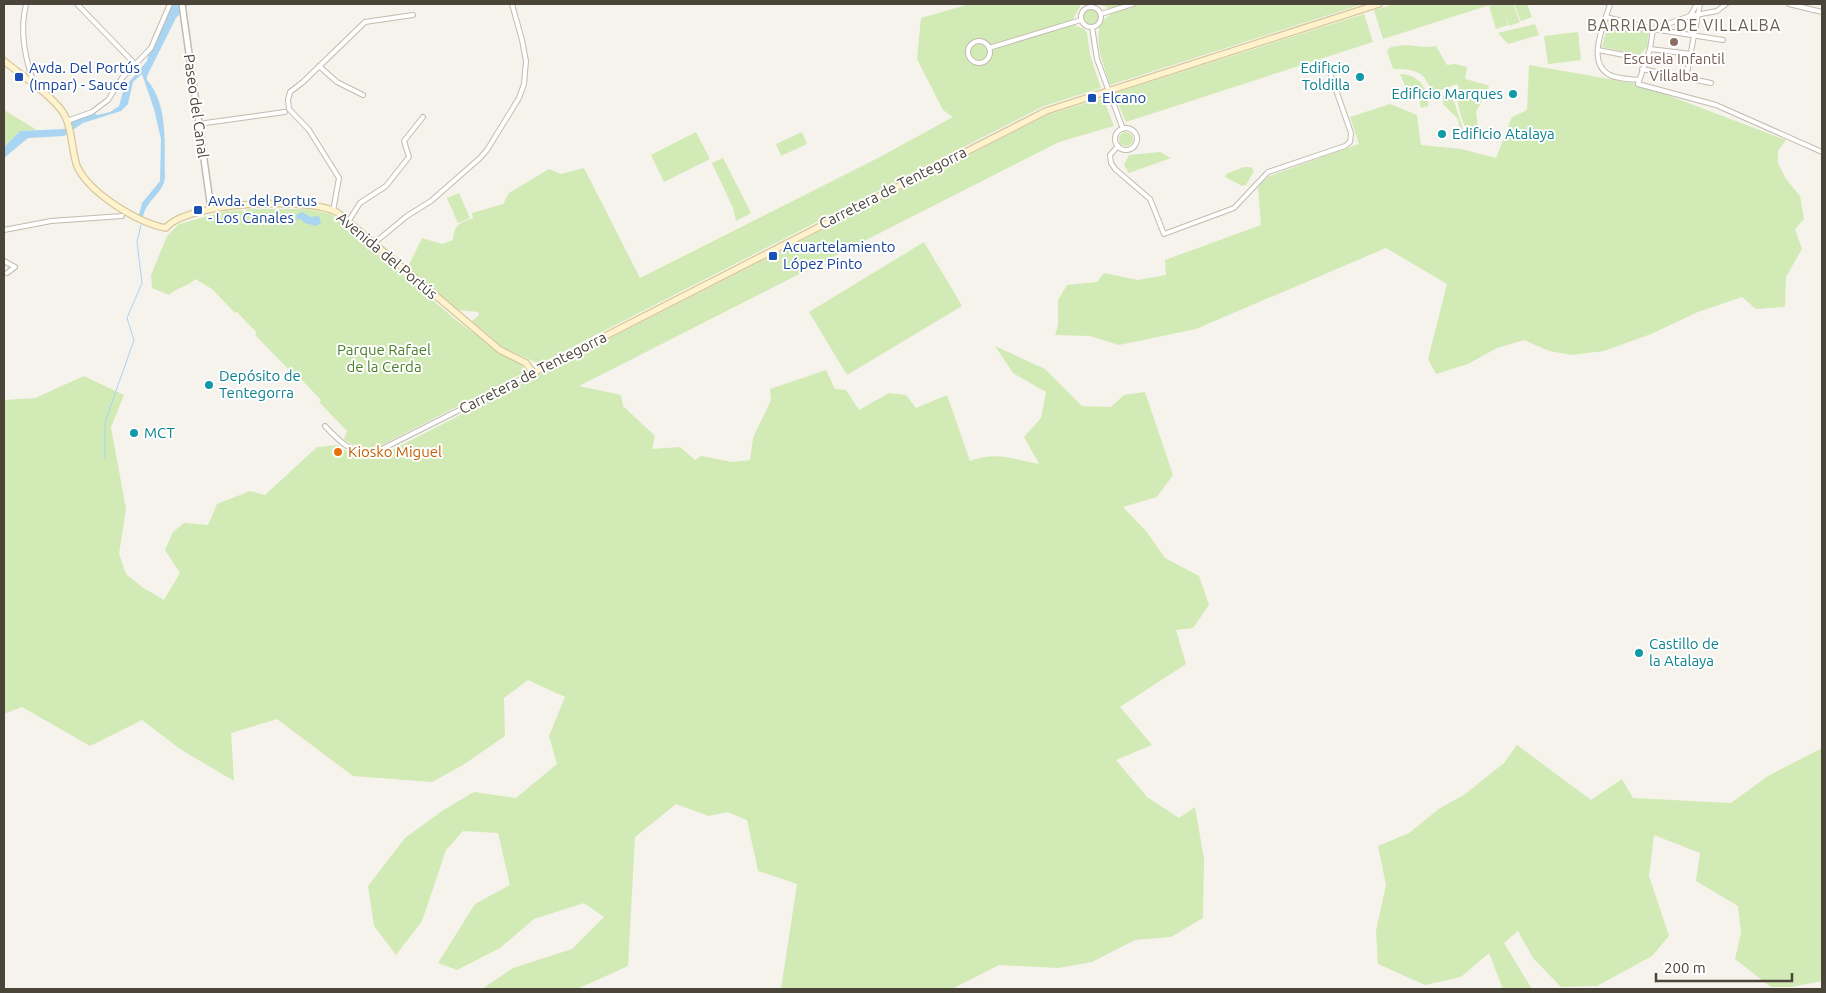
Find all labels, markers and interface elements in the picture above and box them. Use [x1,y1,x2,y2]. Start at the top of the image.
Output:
district label: BARRIADA DE VILLALBA [1587,16,1781,34]
marker: Escuela Infantil Villalba [1668,36,1680,48]
place label: Escuela Infantil Villalba [1623,50,1725,84]
street label: Paseo del Canal [181,53,212,159]
place label: Avda. Del Portús (Impar) - Sauce [29,59,140,93]
place label: Edificio Toldilla [1301,59,1350,93]
marker: Avda. Del Portús (Impar) - Sauce [13,71,25,83]
marker: Edificio Toldilla [1354,71,1366,83]
place label: Edificio Marques [1392,85,1503,102]
marker: Edificio Marques [1507,88,1519,100]
place label: Elcano [1102,89,1146,106]
marker: Elcano [1086,92,1098,104]
place label: Edificio Atalaya [1452,125,1555,142]
marker: Edificio Atalaya [1436,128,1448,140]
street label: Carretera de Tentegorra [816,143,969,232]
place label: Avda. del Portus - Los Canales [208,192,317,226]
marker: Avda. del Portus - Los Canales [192,204,204,216]
street label: Avenida del Portús [334,209,441,303]
place label: Acuartelamiento López Pinto [783,238,896,272]
marker: Acuartelamiento López Pinto [767,250,779,262]
street label: Carretera de Tentegorra [456,328,609,417]
park label: Parque Rafael de la Cerda [337,341,431,375]
place label: Depósito de Tentegorra [219,367,301,401]
marker: Depósito de Tentegorra [203,379,215,391]
place label: MCT [144,424,175,441]
marker: MCT [128,427,140,439]
place label: Kiosko Miguel [348,443,442,460]
marker: Kiosko Miguel [332,446,344,458]
place label: Castillo de la Atalaya [1649,635,1719,669]
marker: Castillo de la Atalaya [1633,647,1645,659]
scale bar [1656,950,1792,982]
text: 200 m [1664,959,1706,976]

